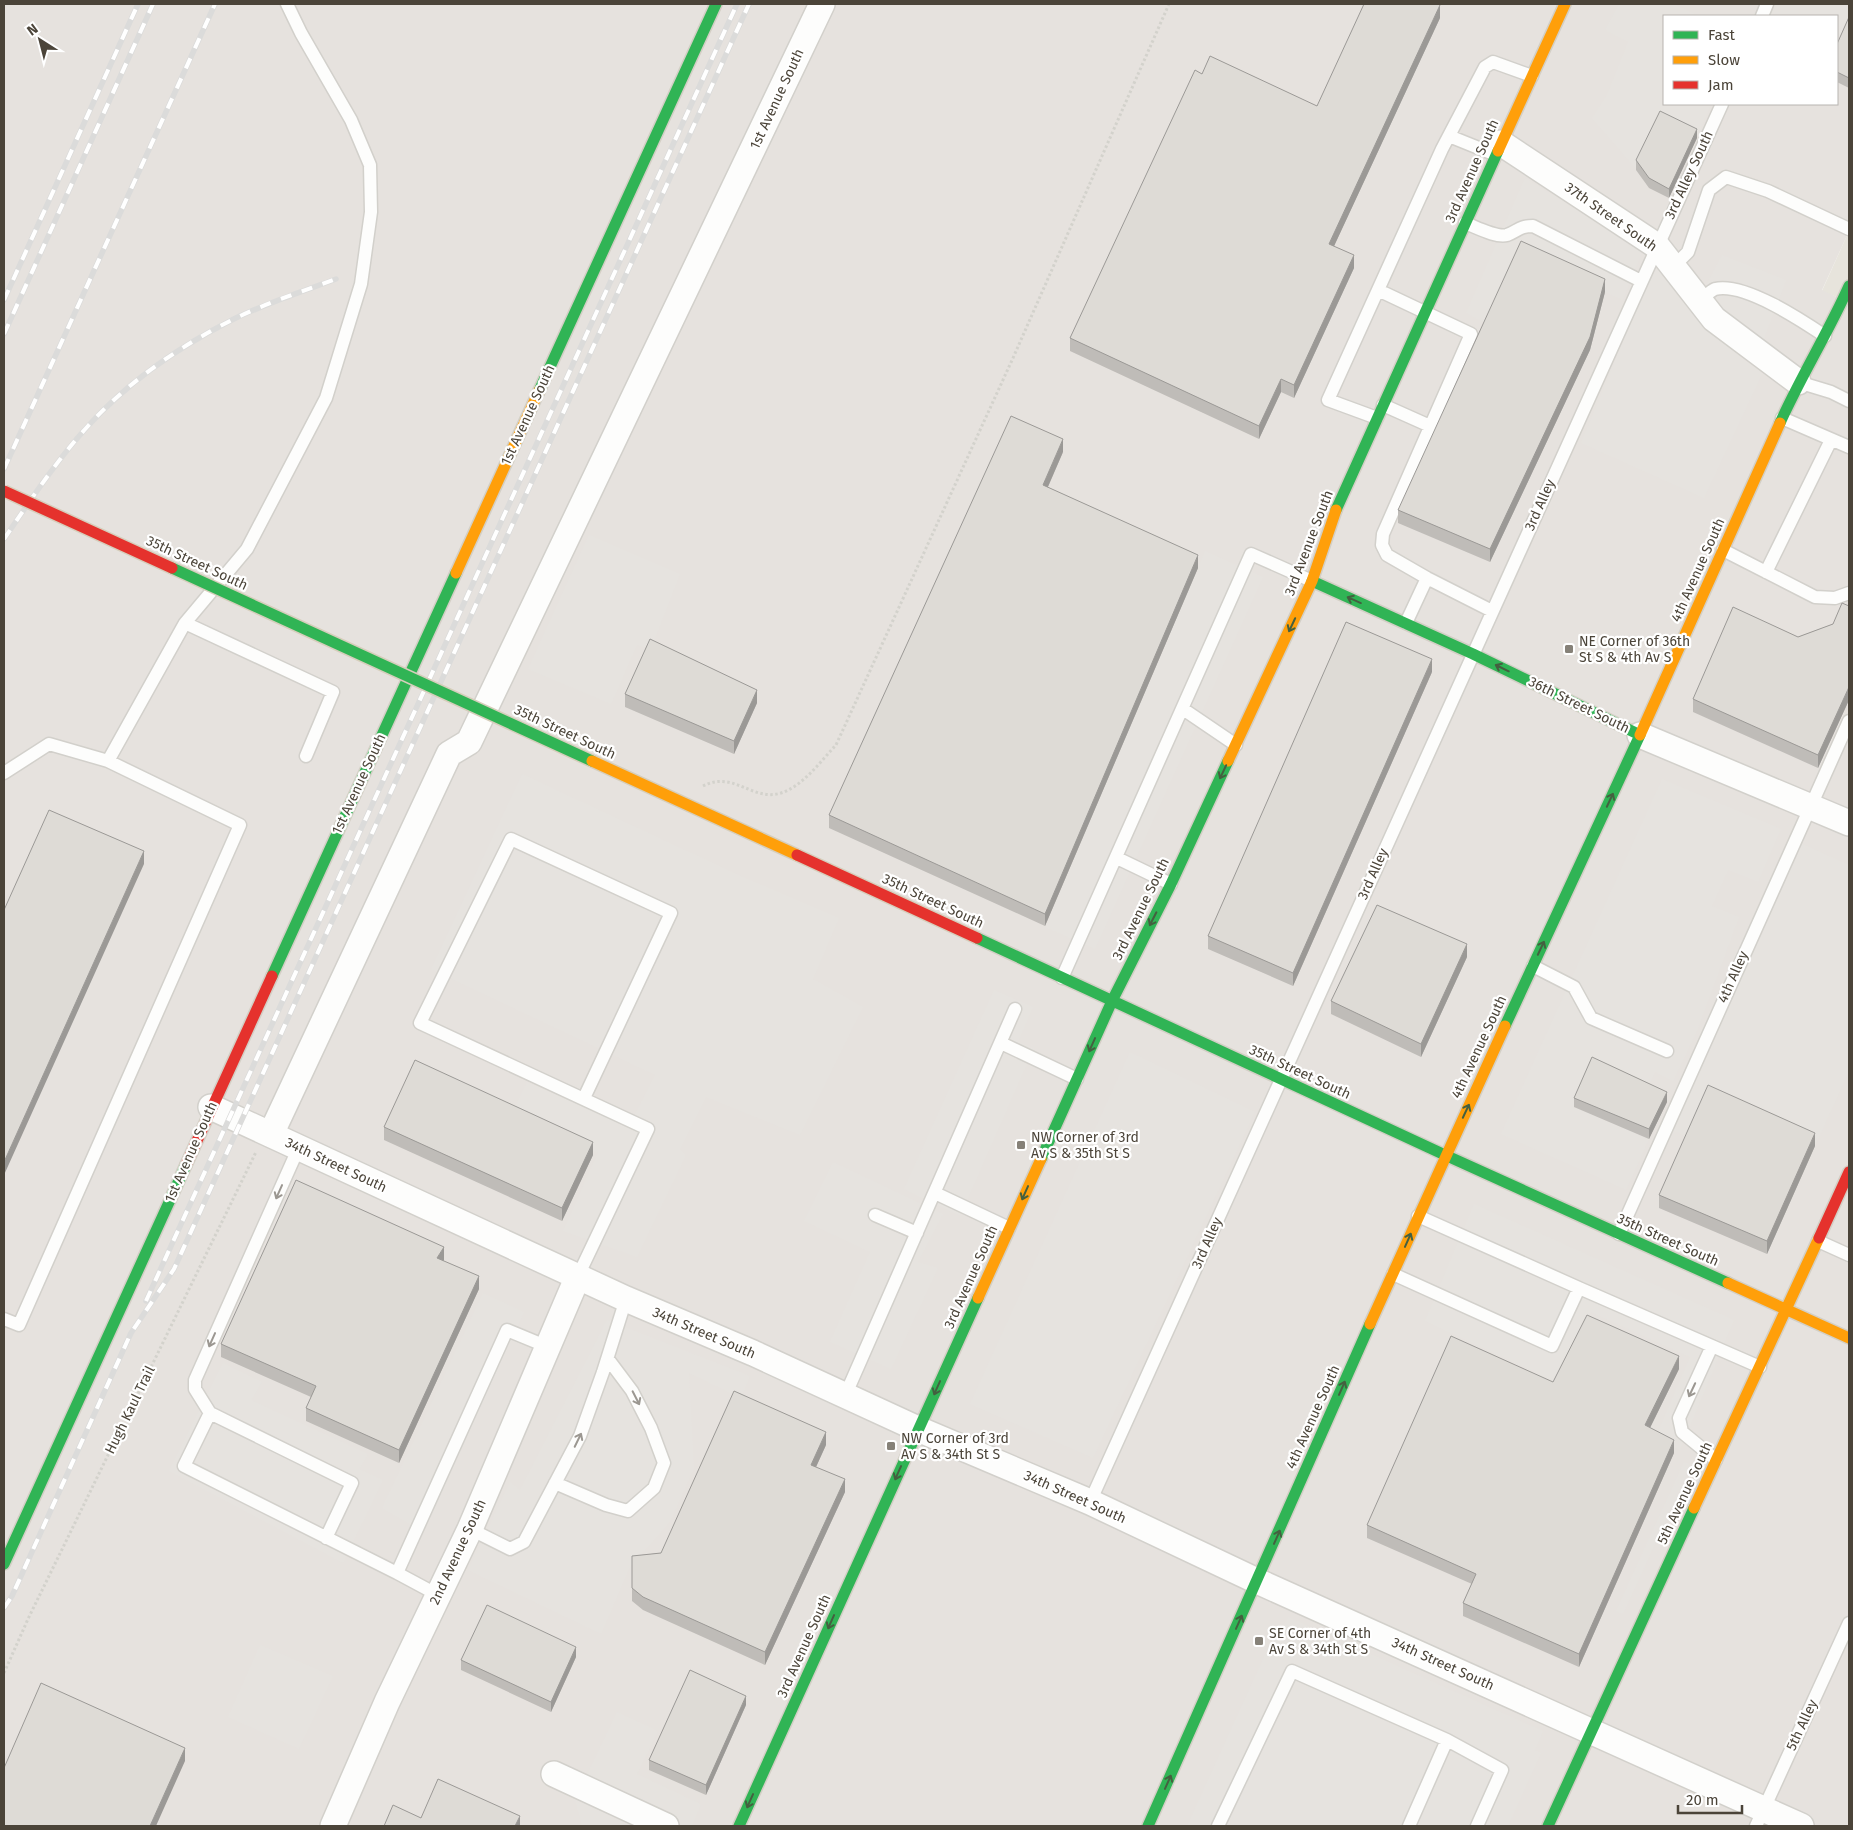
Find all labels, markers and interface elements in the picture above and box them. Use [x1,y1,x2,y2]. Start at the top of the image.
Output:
north arrow [15,15,65,65]
legend [1663,15,1838,105]
text: N [24,20,41,39]
text: Fast [1708,26,1735,44]
street label: 1st Avenue South [746,46,808,152]
text: Slow [1708,51,1740,69]
text: Jam [1708,76,1734,94]
street label: 3rd Avenue South [1442,117,1502,225]
street label: 3rd Alley South [1661,128,1717,222]
street label: 37th Street South [1561,179,1661,255]
street label: 1st Avenue South [497,362,559,468]
street label: 3rd Alley [1521,476,1559,533]
street label: 3rd Avenue South [1281,488,1337,598]
street label: 4th Avenue South [1667,515,1729,625]
street label: 35th Street South [144,532,250,594]
one-way arrow [1347,595,1362,604]
one-way arrow [1287,617,1296,632]
place label: NE Corner of 36th St S & 4th Av S [1579,633,1690,666]
marker: NE Corner of 36th St S & 4th Av S [1563,643,1575,655]
one-way arrow [1495,663,1510,672]
street label: 36th Street South [1526,673,1632,737]
street label: 35th Street South [512,701,618,763]
street label: 1st Avenue South [328,731,390,837]
one-way arrow [1218,765,1228,780]
one-way arrow [1605,793,1615,808]
street label: 3rd Alley [1354,845,1392,902]
street label: 3rd Avenue South [1109,855,1173,963]
street label: 35th Street South [880,870,986,932]
one-way arrow [1148,911,1157,926]
one-way arrow [1537,940,1547,955]
street label: 4th Alley [1714,948,1752,1006]
street label: 4th Avenue South [1448,993,1510,1101]
one-way arrow [1087,1037,1096,1052]
street label: 35th Street South [1247,1041,1353,1103]
street label: 1st Avenue South [161,1099,221,1205]
one-way arrow [1461,1104,1471,1119]
place label: NW Corner of 3rd Av S & 35th St S [1031,1129,1139,1162]
street label: 34th Street South [282,1134,390,1196]
marker: NW Corner of 3rd Av S & 35th St S [1015,1139,1027,1151]
one-way arrow [274,1184,283,1199]
one-way arrow [1020,1185,1029,1200]
street label: 35th Street South [1614,1210,1722,1270]
street label: 3rd Alley [1188,1214,1226,1271]
street label: 3rd Avenue South [941,1223,1001,1331]
one-way arrow [1403,1233,1413,1248]
street label: 34th Street South [650,1304,758,1362]
one-way arrow [207,1332,217,1347]
street label: 4th Avenue South [1282,1362,1344,1472]
street label: Hugh Kaul Trail [101,1363,159,1457]
one-way arrow [932,1380,941,1395]
one-way arrow [1338,1381,1348,1396]
one-way arrow [1686,1383,1696,1398]
one-way arrow [632,1390,641,1405]
place label: NW Corner of 3rd Av S & 34th St S [901,1430,1009,1463]
one-way arrow [573,1433,583,1448]
street label: 5th Avenue South [1654,1439,1716,1547]
marker: NW Corner of 3rd Av S & 34th St S [885,1440,897,1452]
one-way arrow [893,1465,903,1480]
street label: 34th Street South [1021,1467,1129,1527]
street label: 2nd Avenue South [426,1496,490,1608]
one-way arrow [1272,1530,1282,1545]
street label: 3rd Avenue South [774,1592,834,1700]
one-way arrow [826,1614,836,1629]
one-way arrow [1234,1615,1244,1630]
place label: SE Corner of 4th Av S & 34th St S [1269,1625,1371,1658]
street label: 34th Street South [1389,1634,1497,1694]
marker: SE Corner of 4th Av S & 34th St S [1253,1635,1265,1647]
street label: 5th Alley [1783,1697,1821,1753]
one-way arrow [1163,1775,1173,1790]
scale bar [1678,1782,1742,1814]
text: 20 m [1686,1791,1719,1809]
one-way arrow [745,1793,754,1808]

